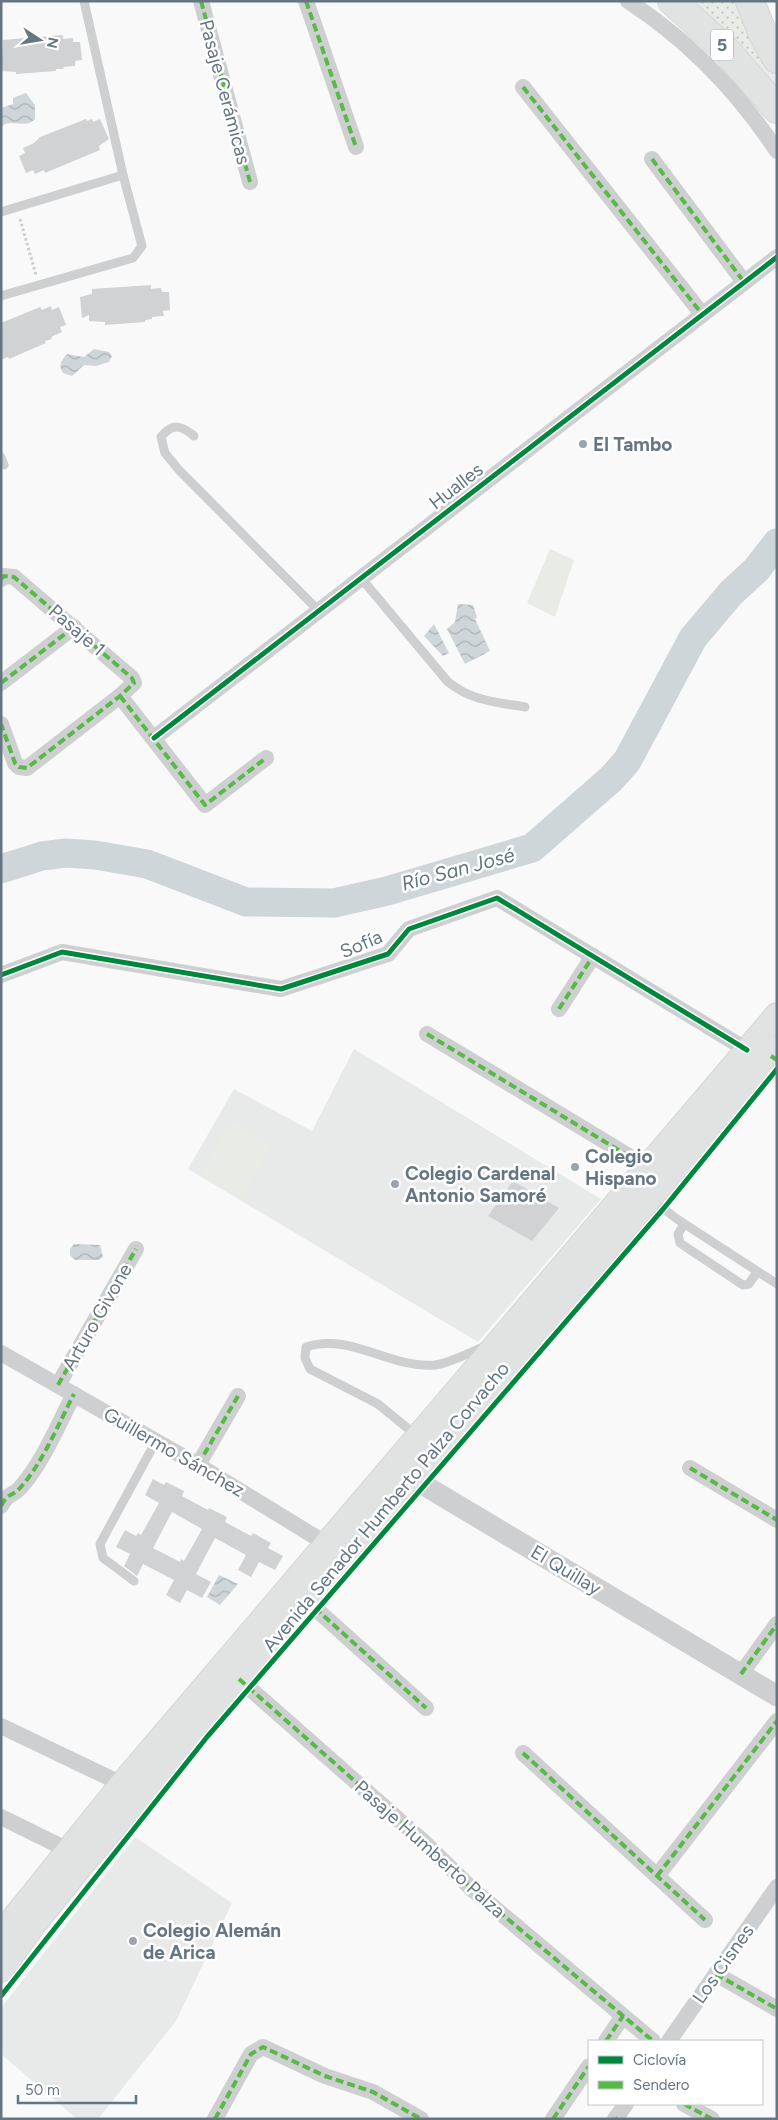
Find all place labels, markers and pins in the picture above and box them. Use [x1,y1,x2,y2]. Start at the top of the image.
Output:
place label: El Tambo [593,433,672,456]
marker: El Tambo [577,438,589,450]
place label: Colegio Hispano [585,1145,656,1190]
marker: Colegio Hispano [569,1161,581,1173]
place label: Colegio Cardenal Antonio Samoré [405,1162,556,1207]
marker: Colegio Cardenal Antonio Samoré [389,1178,401,1190]
place label: Colegio Alemán de Arica [143,1919,281,1964]
marker: Colegio Alemán de Arica [127,1935,139,1947]

